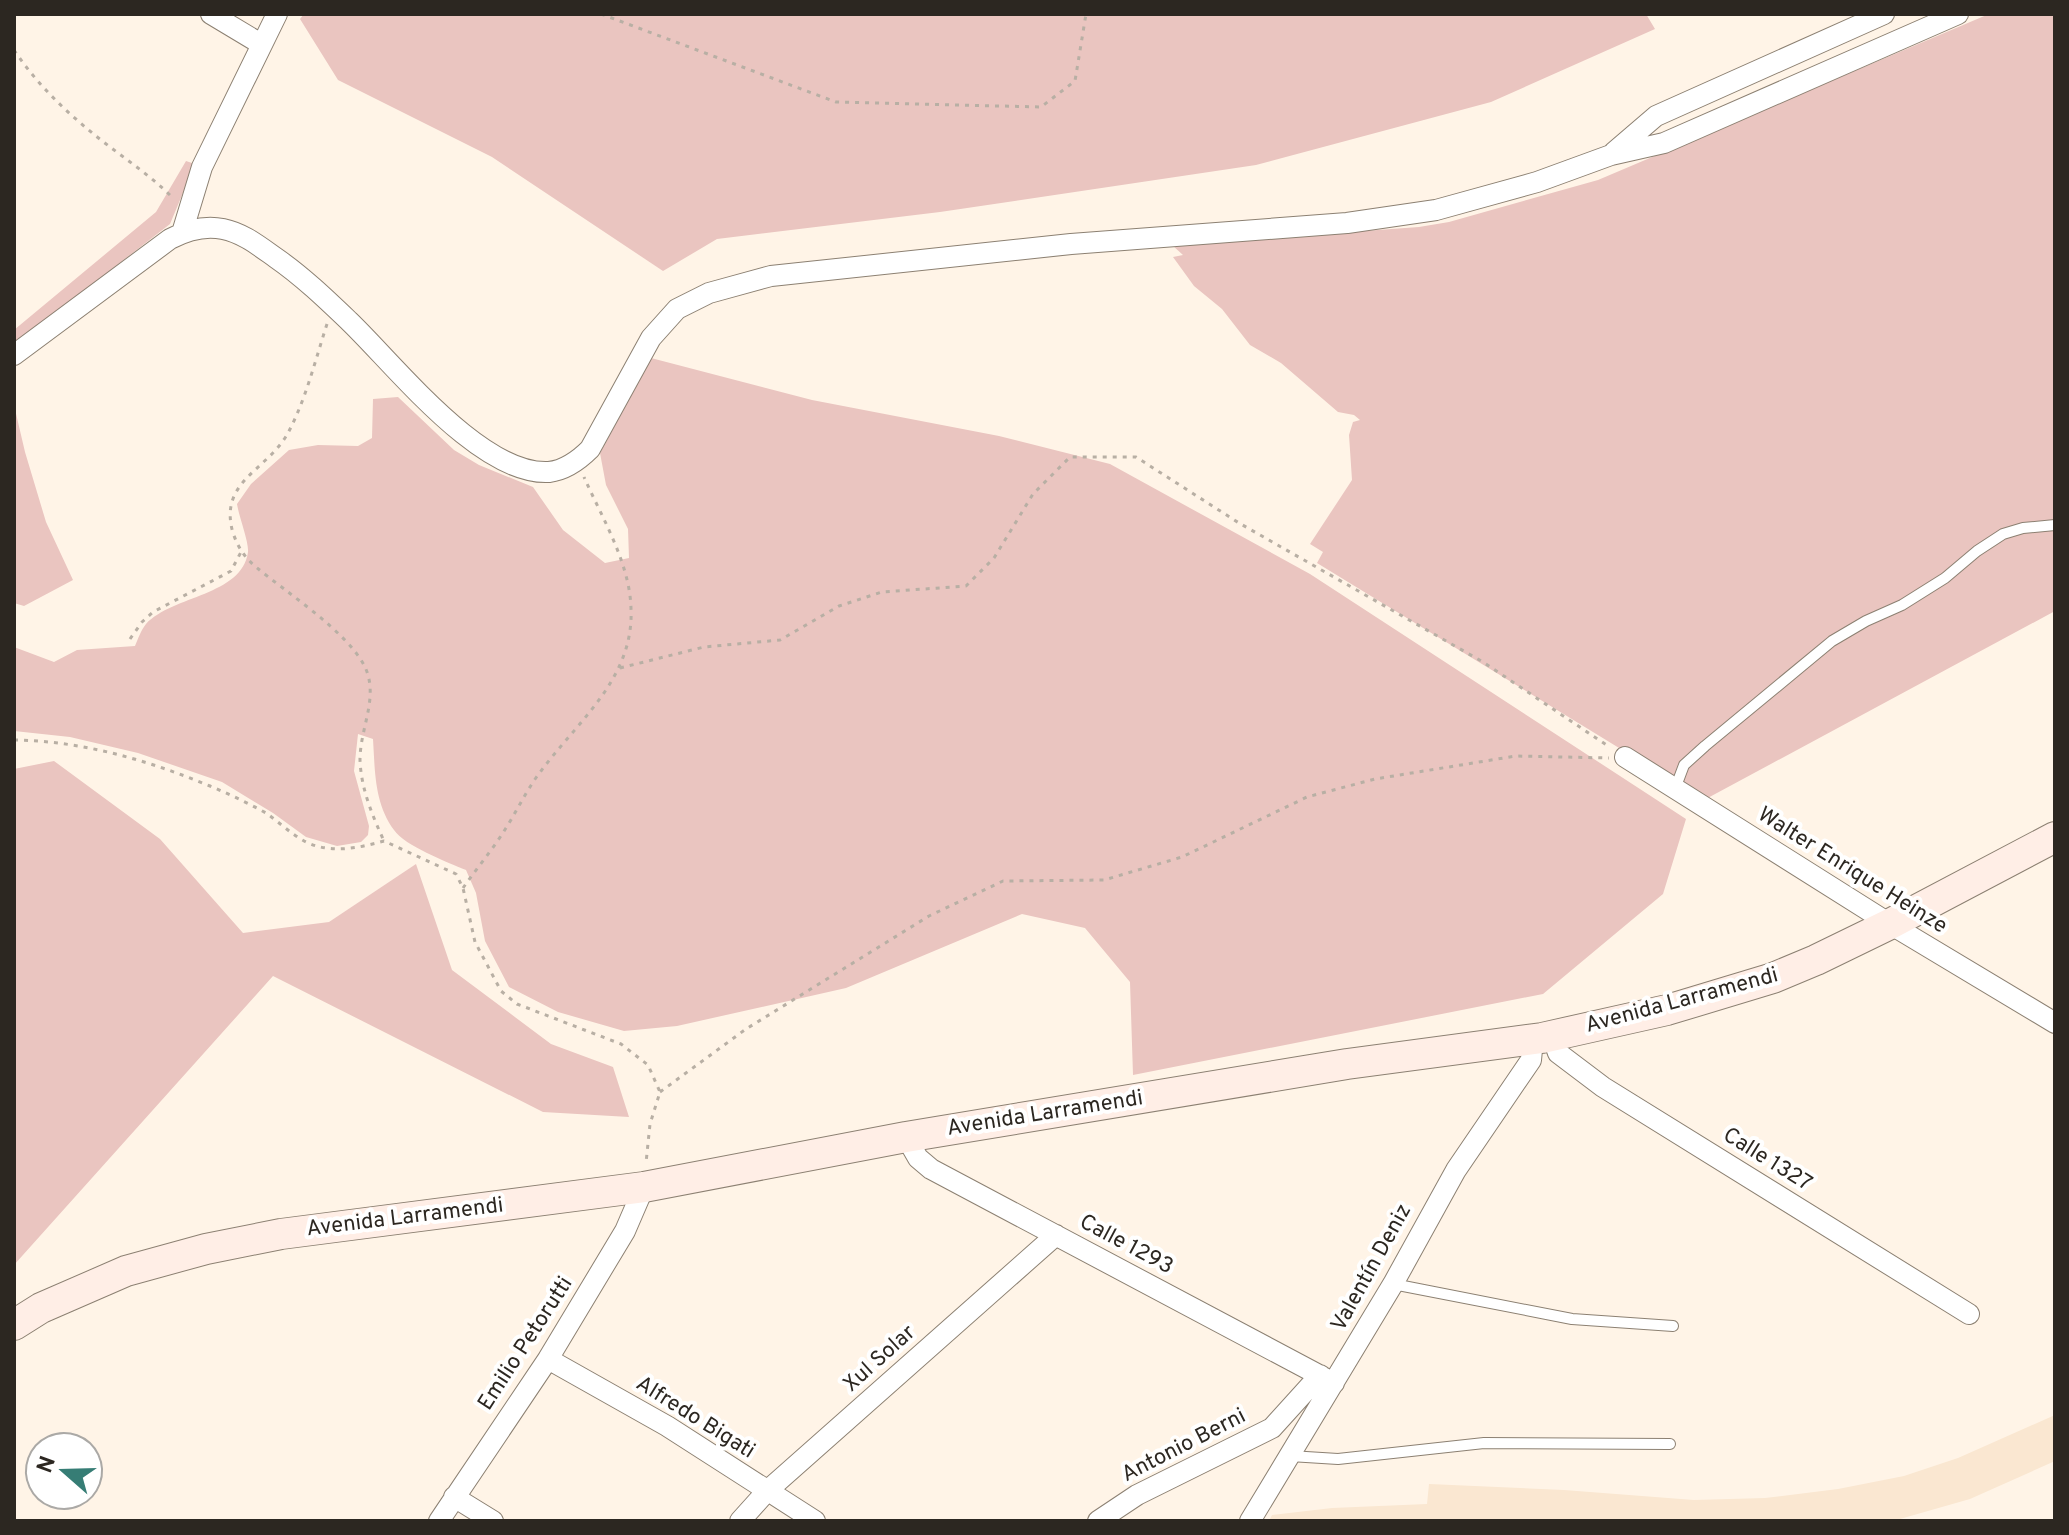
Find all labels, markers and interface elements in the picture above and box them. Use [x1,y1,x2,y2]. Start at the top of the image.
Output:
street label: Walter Enrique Heinze [1752,802,1952,940]
street label: Avenida Larramendi [1583,962,1781,1040]
street label: Avenida Larramendi [945,1085,1145,1143]
street label: Calle 1327 [1717,1122,1817,1198]
street label: Avenida Larramendi [305,1193,505,1243]
street label: Valentín Deniz [1326,1200,1418,1336]
street label: Calle 1293 [1074,1209,1178,1281]
street label: Emilio Petorutti [473,1272,579,1416]
street label: Xul Solar [838,1319,922,1398]
street label: Alfredo Bigati [630,1371,760,1465]
street label: Antonio Berni [1117,1403,1251,1489]
north arrow [24,1431,104,1511]
text: N [32,1453,63,1477]

